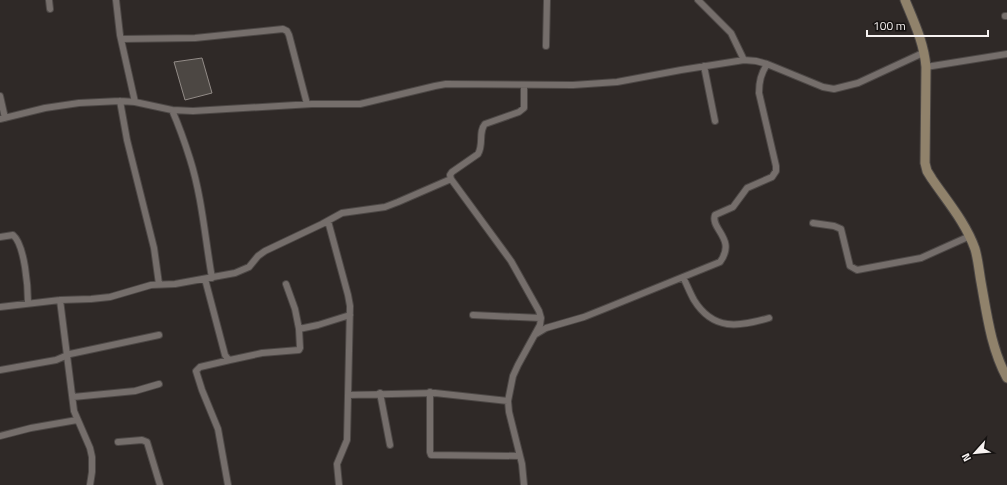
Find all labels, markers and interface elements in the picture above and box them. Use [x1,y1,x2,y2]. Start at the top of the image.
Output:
scale bar [867,12,988,38]
text: 100 m [873,16,906,35]
north arrow [955,433,995,473]
text: N [957,451,975,465]

